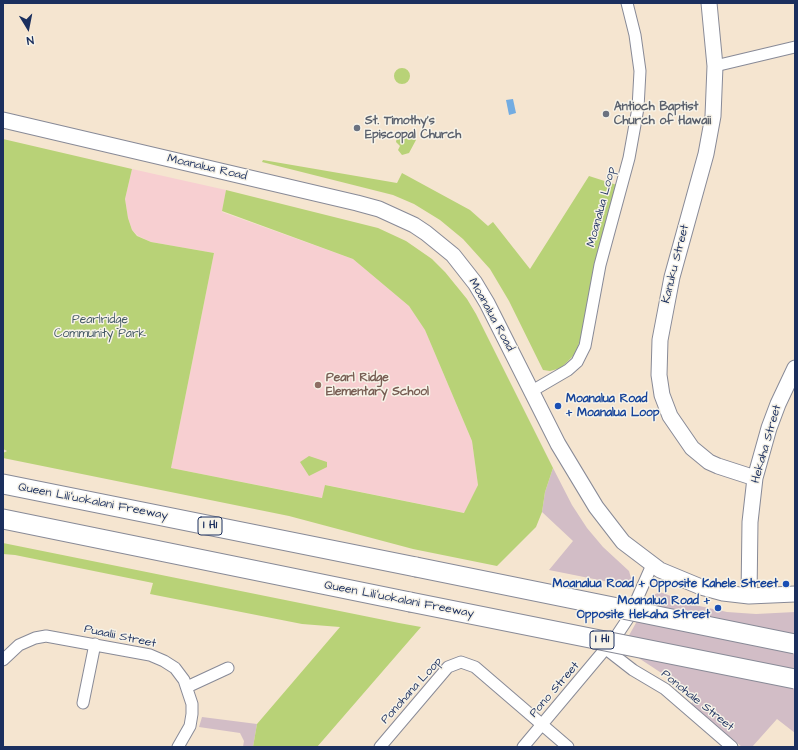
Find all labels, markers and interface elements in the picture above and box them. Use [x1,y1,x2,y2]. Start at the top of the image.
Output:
north arrow [8,8,48,48]
text: N [25,32,35,48]
place label: Antioch Baptist Church of Hawaii [614,100,711,128]
marker: Antioch Baptist Church of Hawaii [601,109,611,119]
place label: St. Timothy's Episcopal Church [365,114,461,142]
marker: St. Timothy's Episcopal Church [352,123,362,133]
street label: Moanalua Road [166,152,248,184]
street label: Moanalua Loop [584,165,620,249]
street label: Kanuku Street [659,223,693,305]
street label: Moanalua Road [465,276,517,354]
park label: Pearlridge Community Park [54,313,146,341]
place label: Pearl Ridge Elementary School [326,371,429,399]
marker: Pearl Ridge Elementary School [313,380,323,390]
place label: Moanalua Road + Moanalua Loop [566,392,659,420]
marker: Moanalua Road + Moanalua Loop [553,401,563,411]
street label: Hekaha Street [749,403,785,485]
street label: Queen Liliʻuokalani Freeway [17,480,169,524]
road number: I H1 [198,517,222,535]
place label: Moanalua Road + Opposite Kahele Street [553,577,778,591]
street label: Queen Liliʻuokalani Freeway [323,578,475,622]
marker: Moanalua Road + Opposite Kahele Street [781,579,791,589]
place label: Moanalua Road + Opposite Hekaha Street [577,594,710,622]
marker: Moanalua Road + Opposite Hekaha Street [713,603,723,613]
street label: Puaalii Street [83,622,157,652]
road number: I H1 [590,631,614,649]
street label: Ponohana Loop [378,655,446,727]
street label: Pono Street [527,659,583,721]
street label: Ponohale Street [658,667,736,735]

